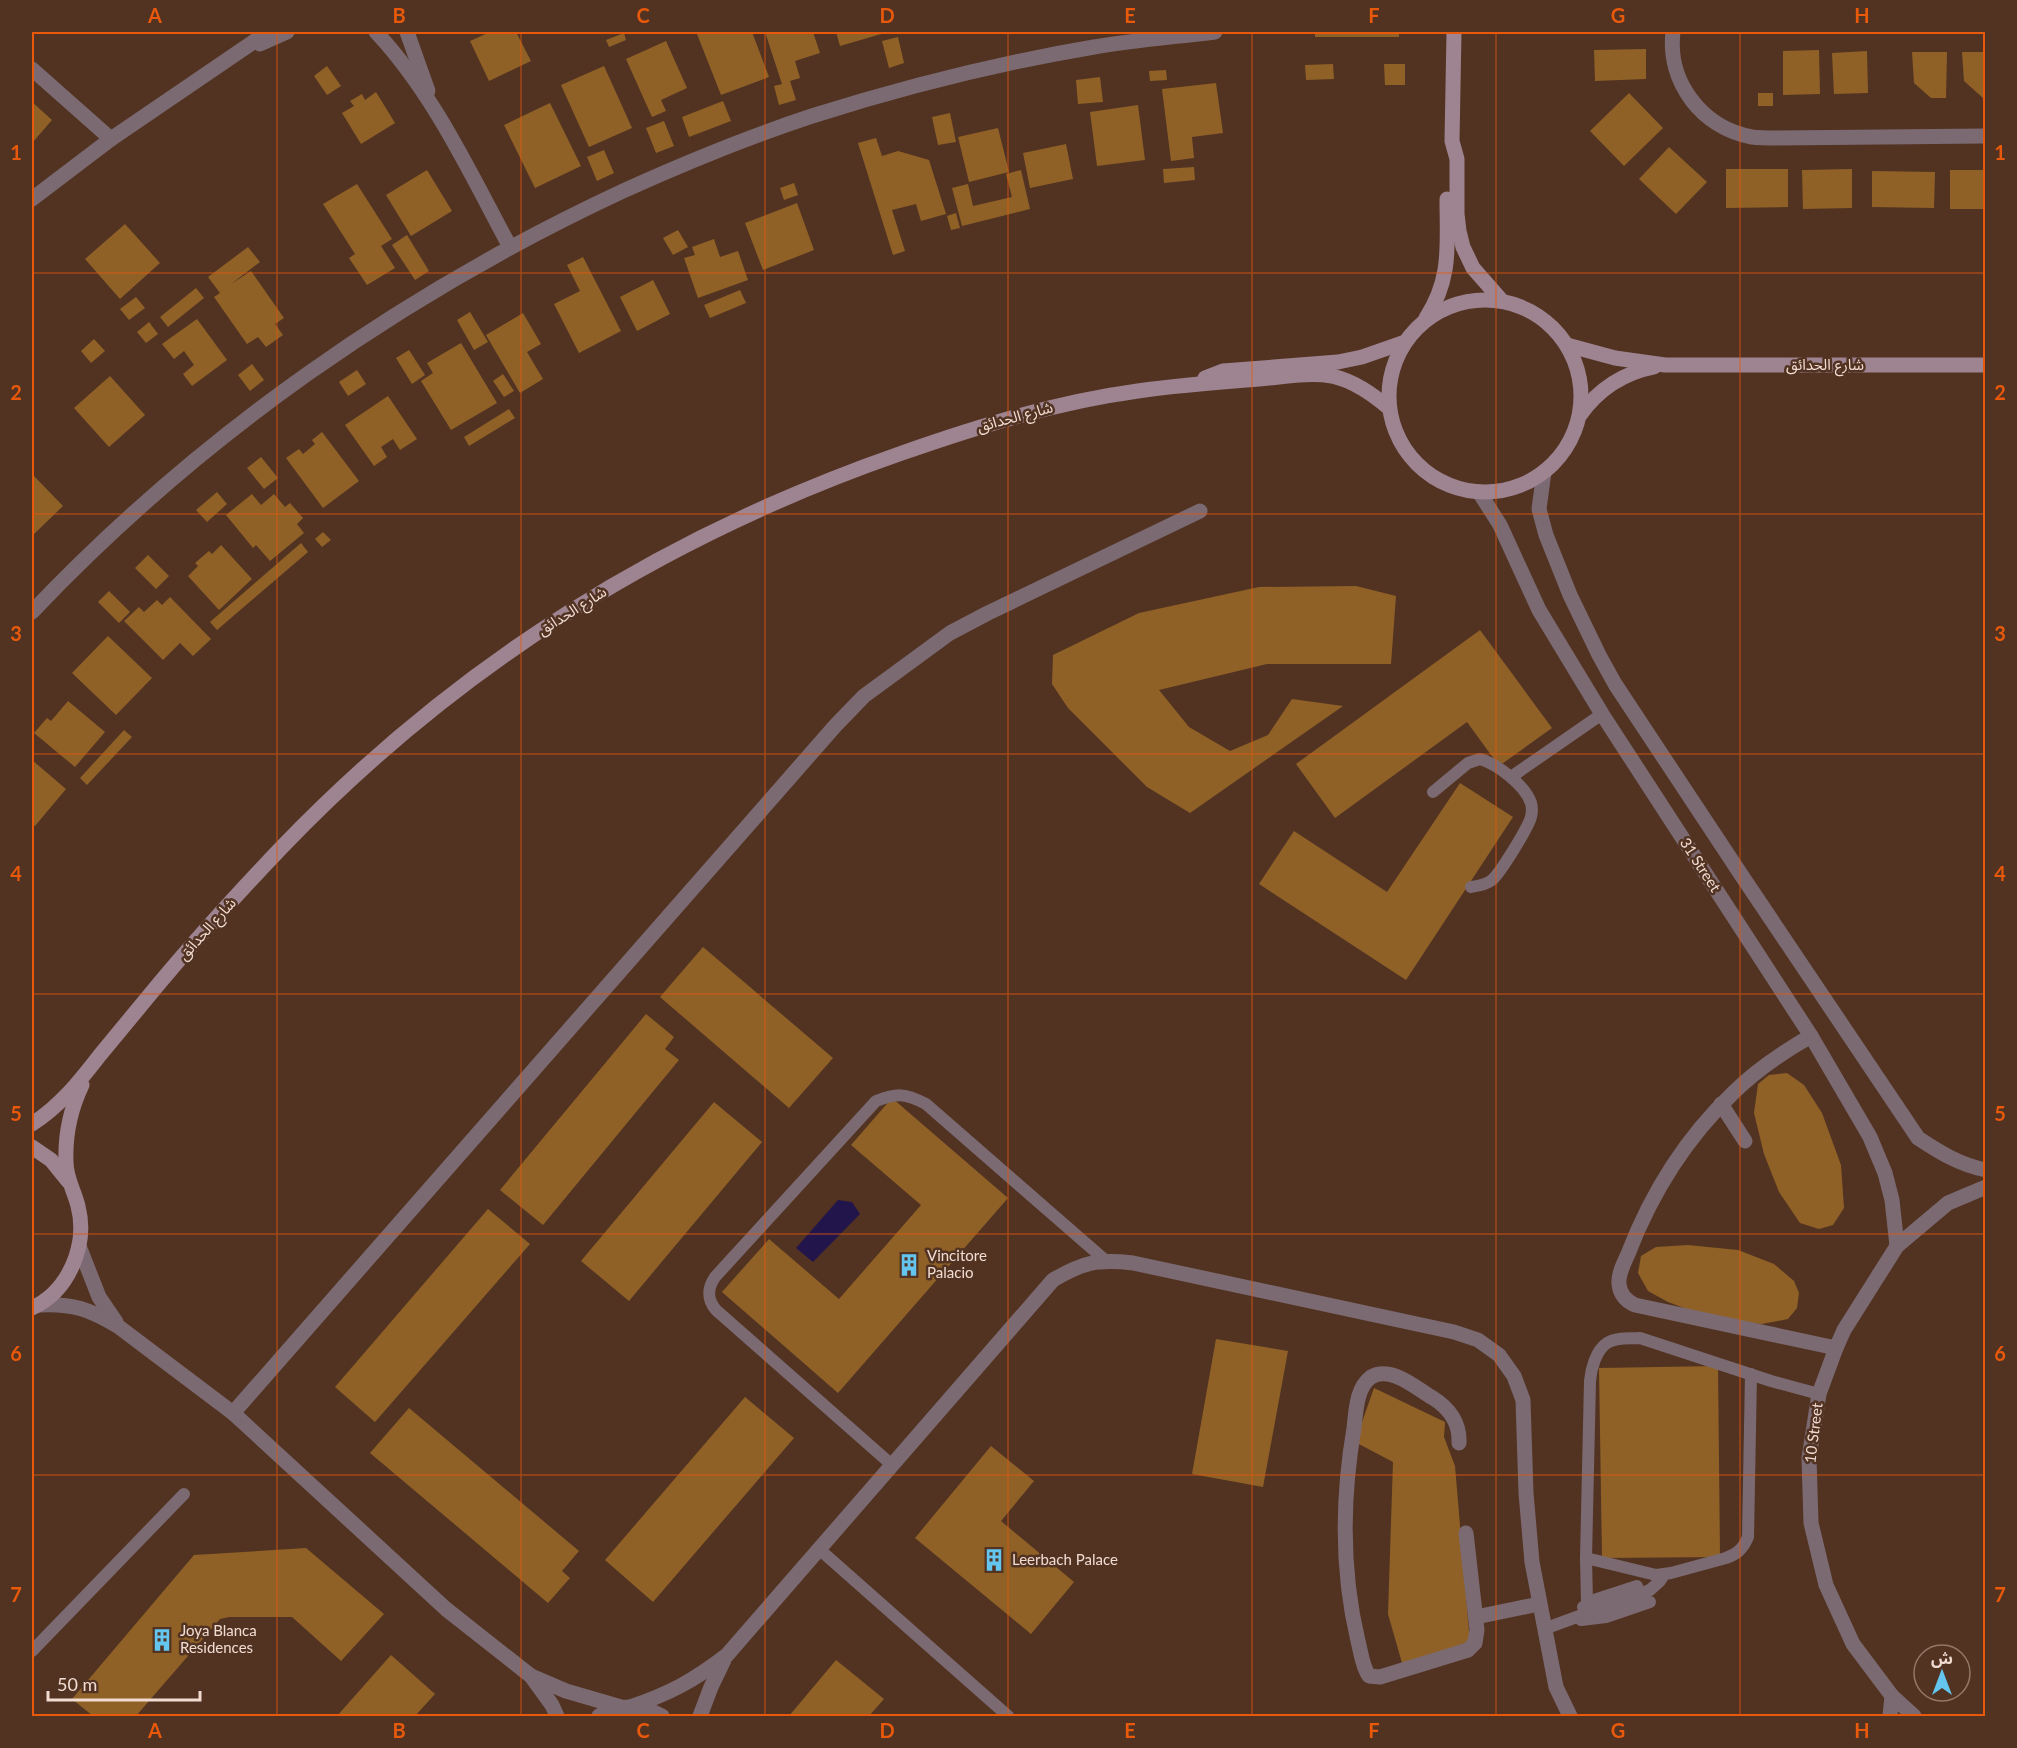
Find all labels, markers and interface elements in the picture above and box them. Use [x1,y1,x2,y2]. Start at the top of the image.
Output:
text: A [147,3,162,27]
text: B [392,3,406,27]
text: C [636,3,650,27]
text: D [879,3,895,27]
text: E [1124,3,1136,27]
text: F [1368,3,1380,27]
text: G [1611,3,1625,27]
text: H [1854,3,1870,27]
text: 1 [10,140,22,164]
text: 1 [1994,140,2006,164]
street label: شارع الحدائق [1786,355,1864,377]
text: 2 [10,380,22,404]
text: 2 [1994,380,2006,404]
street label: شارع الحدائق [975,397,1056,439]
street label: شارع الحدائق [534,582,612,642]
text: 3 [10,621,22,645]
text: 3 [1994,621,2006,645]
street label: 31 Street [1677,834,1725,895]
text: 4 [10,861,22,885]
text: 4 [1994,861,2006,885]
street label: شارع الحدائق [174,893,242,966]
text: 5 [10,1101,22,1125]
text: 5 [1994,1101,2006,1125]
place label: Vincitore Palacio [927,1246,987,1281]
building icon: Vincitore Palacio [896,1252,922,1278]
text: 6 [10,1341,22,1365]
text: 6 [1994,1341,2006,1365]
street label: 10 Street [1800,1401,1826,1464]
building icon: Leerbach Palace [981,1547,1007,1573]
place label: Leerbach Palace [1012,1550,1118,1568]
text: 7 [10,1582,22,1606]
text: 7 [1994,1582,2006,1606]
place label: Joya Blanca Residences [180,1621,257,1656]
building icon: Joya Blanca Residences [149,1627,175,1653]
north arrow [1912,1643,1972,1703]
text: ش [1931,1648,1953,1668]
scale bar [48,1664,200,1702]
text: 50 m [57,1673,97,1695]
text: A [147,1718,162,1742]
text: B [392,1718,406,1742]
text: C [636,1718,650,1742]
text: D [879,1718,895,1742]
text: E [1124,1718,1136,1742]
text: F [1368,1718,1380,1742]
text: G [1611,1718,1625,1742]
text: H [1854,1718,1870,1742]

